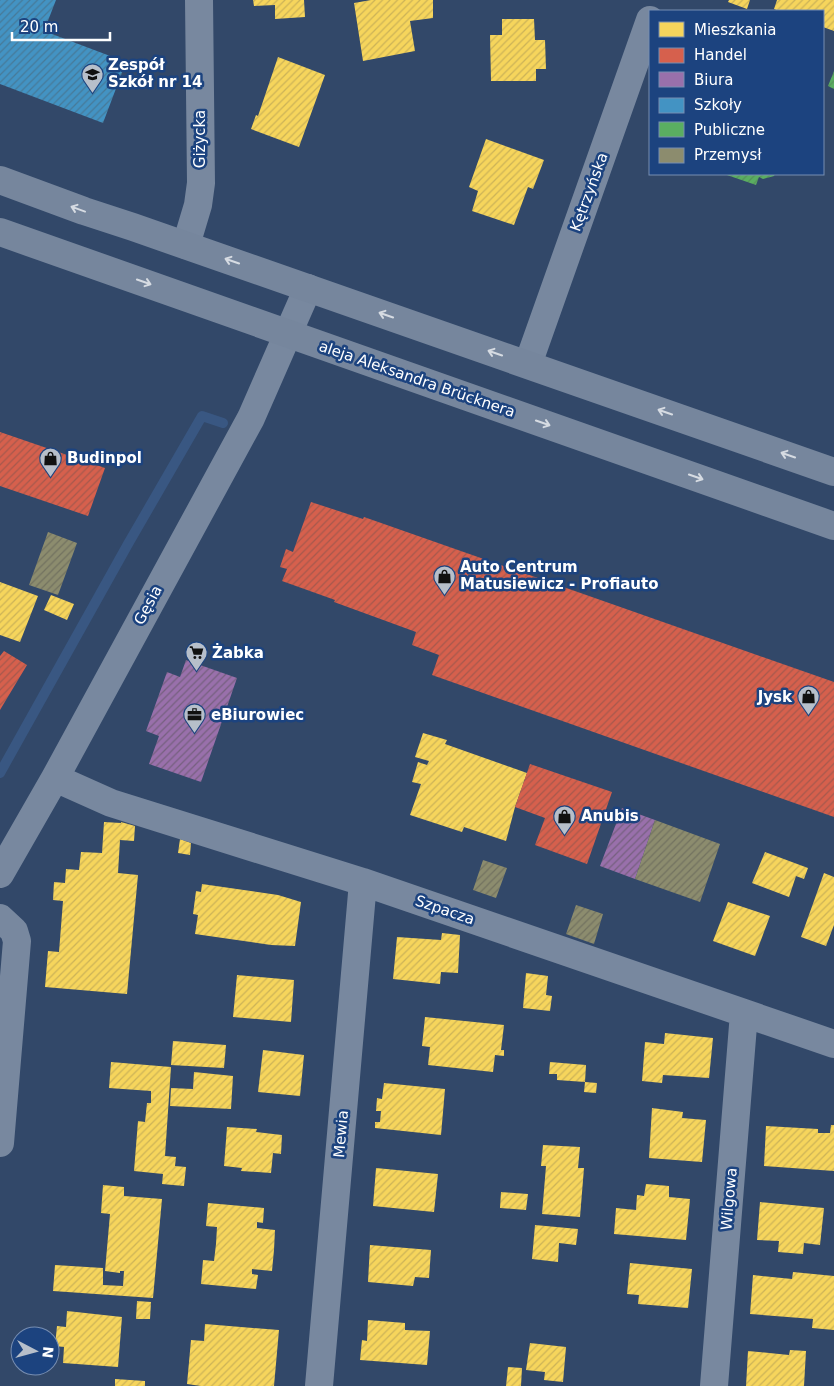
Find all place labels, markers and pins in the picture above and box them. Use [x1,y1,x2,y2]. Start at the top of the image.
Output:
place label: Zespół Szkół nr 14 [108,56,202,91]
school or university icon: Zespół Szkół nr 14 [80,62,104,93]
shop icon: Budinpol [39,446,63,477]
place label: Budinpol [67,449,142,467]
place label: Auto Centrum Matusiewicz - Profiauto [460,558,659,593]
shop icon: Auto Centrum Matusiewicz - Profiauto [432,564,456,595]
supermarket icon: Żabka [184,641,208,672]
place label: Żabka [212,643,264,662]
shop icon: Jysk [796,685,820,716]
place label: Jysk [757,688,793,706]
office icon: eBiurowiec [183,703,207,734]
place label: eBiurowiec [211,706,304,724]
shop icon: Anubis [553,804,577,835]
place label: Anubis [581,807,639,825]

